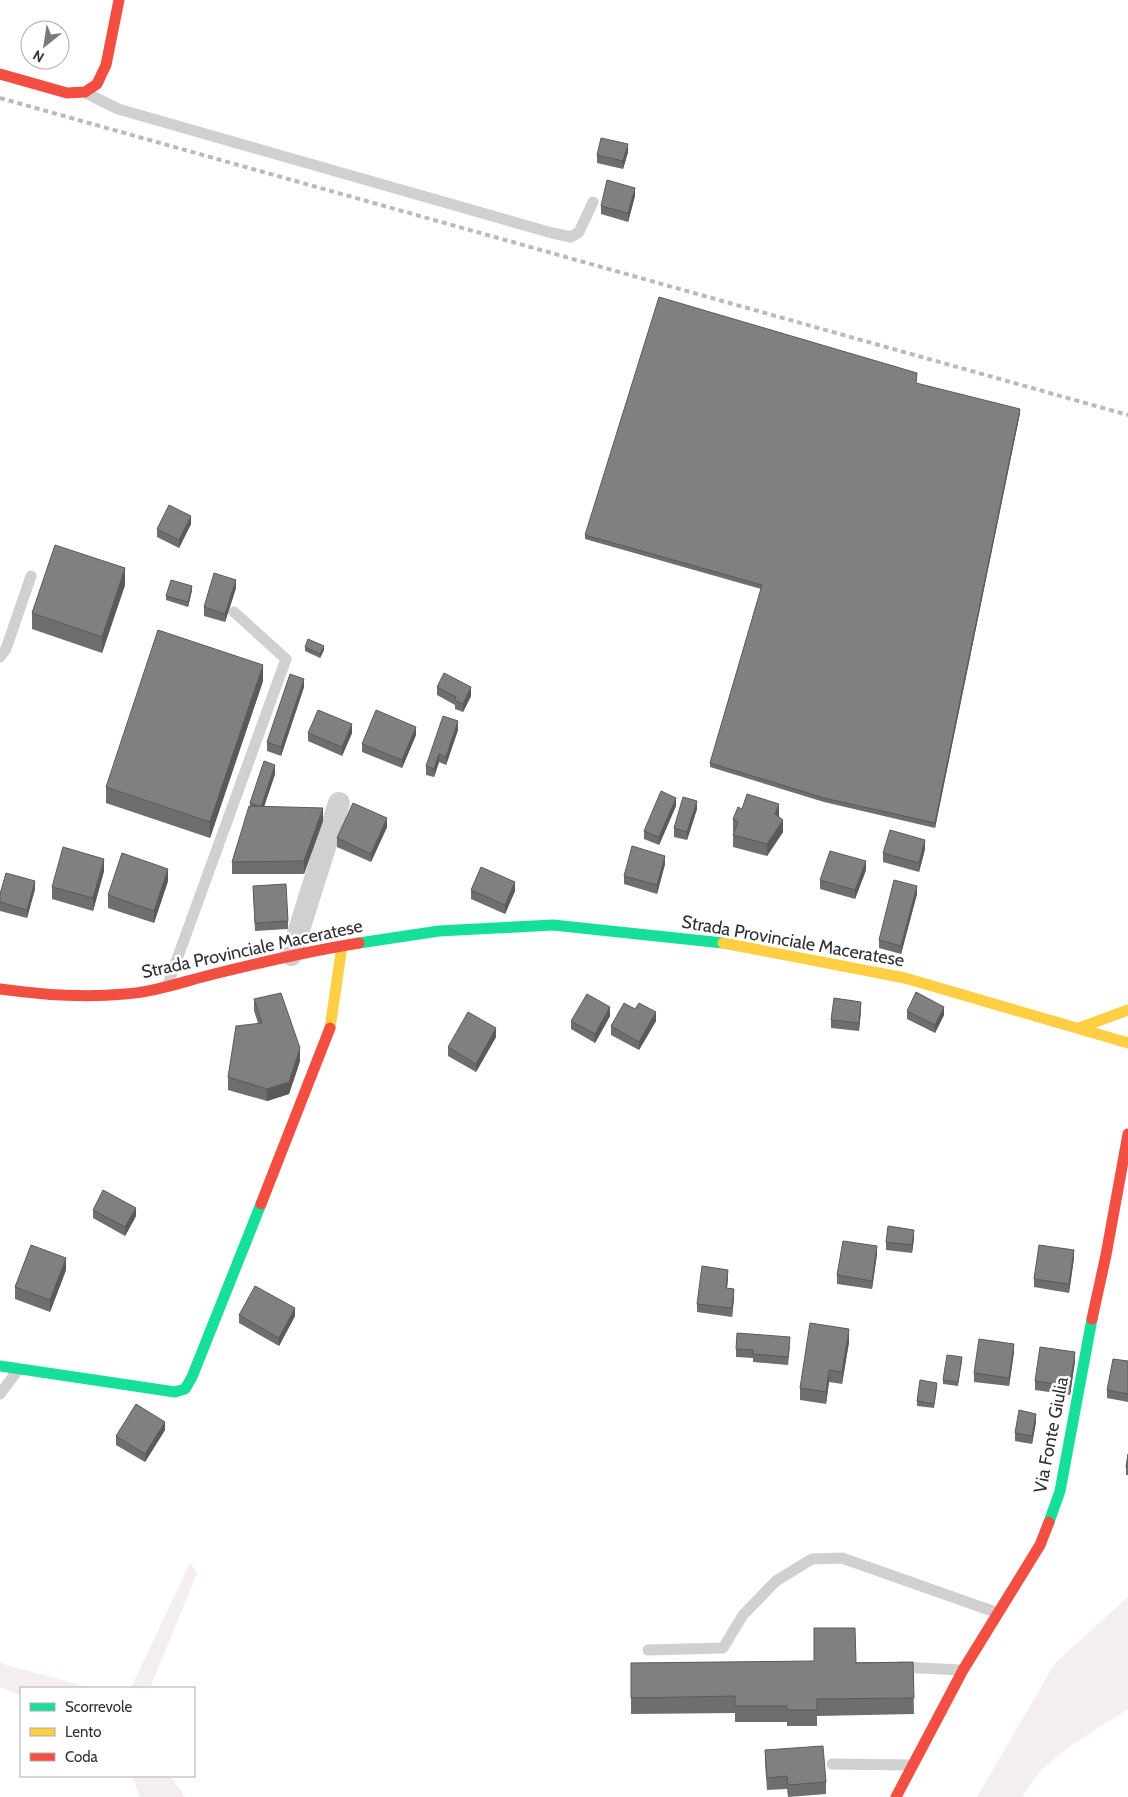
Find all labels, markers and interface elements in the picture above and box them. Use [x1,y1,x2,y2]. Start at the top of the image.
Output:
north arrow [20,20,70,70]
text: N [30,46,47,67]
street label: Strada Provinciale Maceratese [680,911,906,971]
street label: Strada Provinciale Maceratese [139,915,365,983]
street label: Via Fonte Giulia [1029,1375,1073,1495]
legend [20,1687,195,1777]
text: Scorrevole [65,1698,133,1716]
text: Lento [65,1723,102,1741]
text: Coda [65,1748,99,1766]

